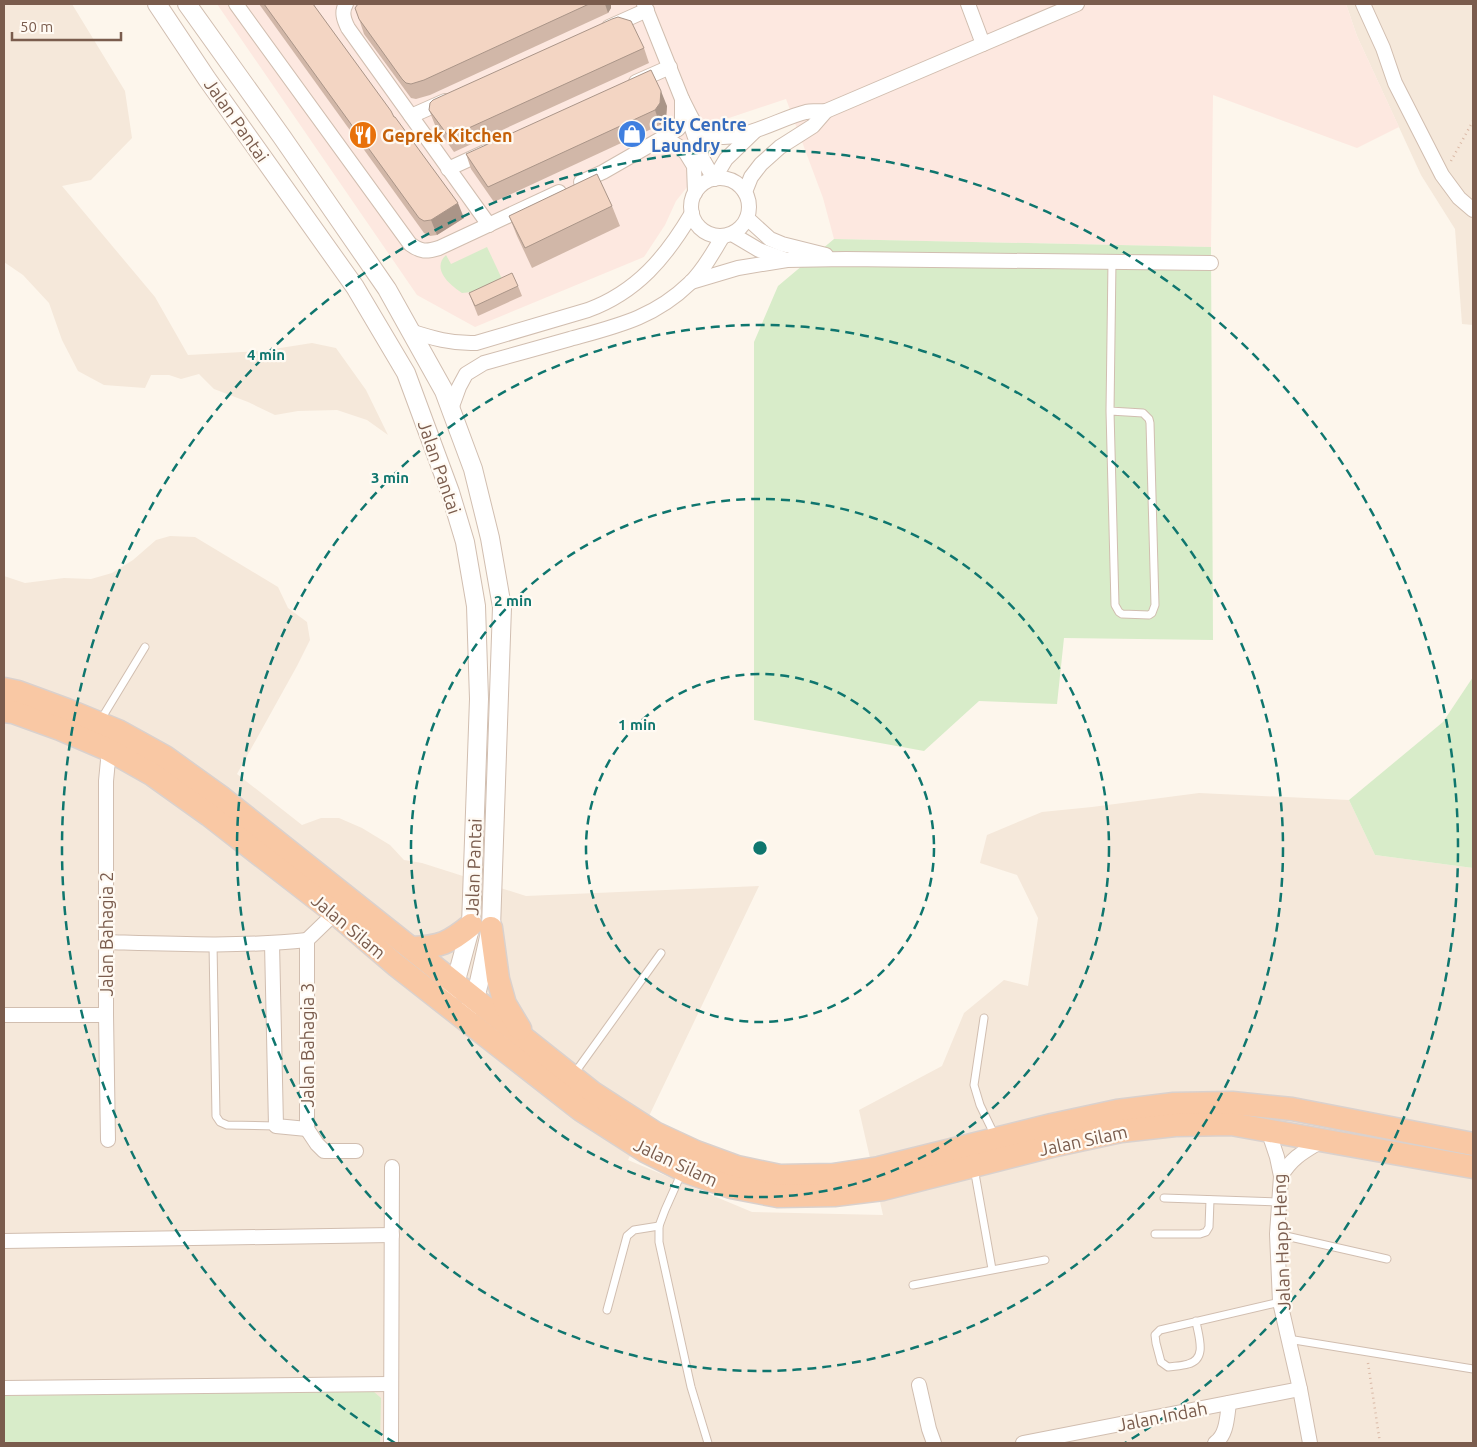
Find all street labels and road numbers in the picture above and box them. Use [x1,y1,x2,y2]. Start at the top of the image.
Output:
street label: Jalan Pantai [201,74,273,166]
street label: Jalan Pantai [415,418,465,516]
street label: Jalan Pantai [461,818,485,916]
street label: Jalan Bahagia 2 [96,872,116,996]
street label: Jalan Silam [308,889,390,963]
street label: Jalan Bahagia 3 [297,983,317,1107]
street label: Jalan Silam [1037,1121,1129,1159]
street label: Jalan Silam [631,1134,721,1190]
street label: Jalan Happ Heng [1269,1173,1293,1311]
street label: Jalan Indah [1115,1397,1209,1435]

